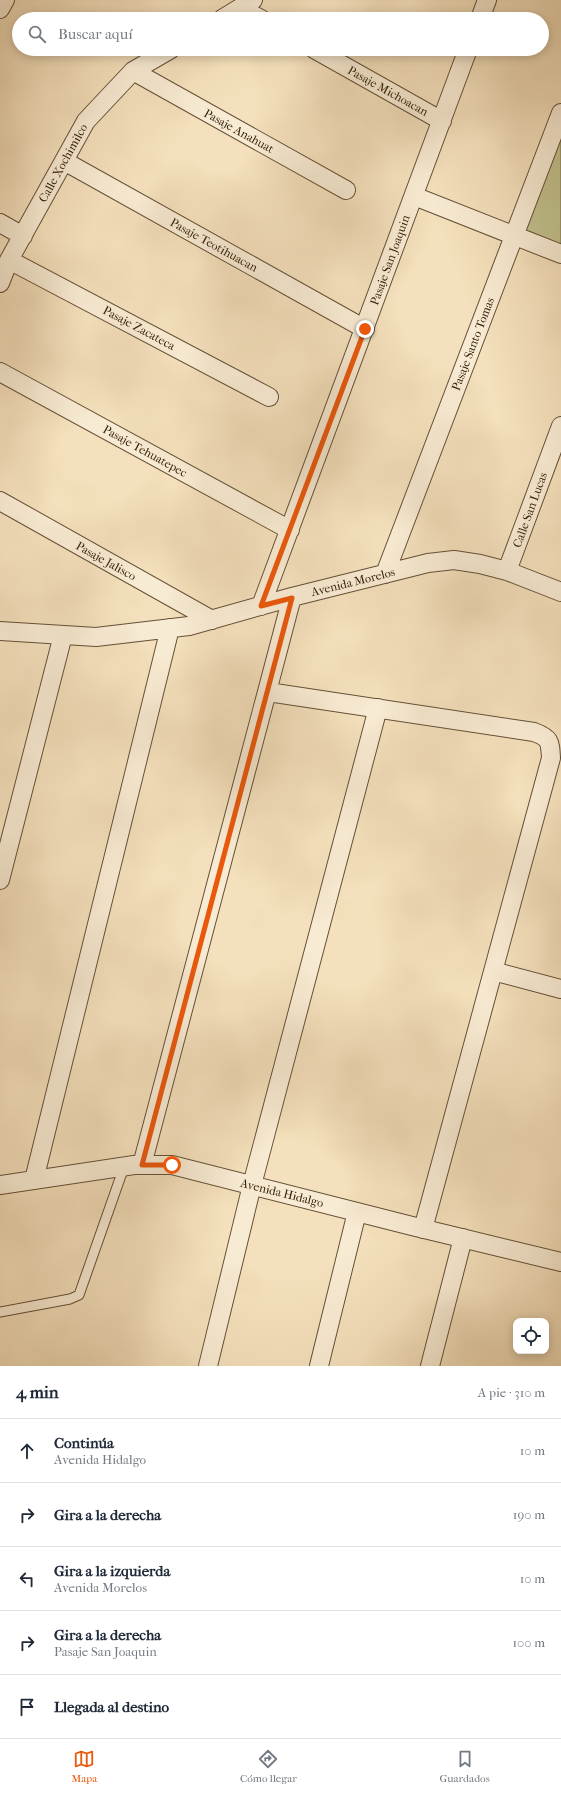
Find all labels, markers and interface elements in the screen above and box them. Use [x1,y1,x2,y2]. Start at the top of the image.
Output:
search box [12,12,549,56]
icon: search [26,23,48,45]
text: Buscar aquí [58,25,133,43]
street label: Pasaje Michoacan [345,63,431,119]
street label: Pasaje Anahuat [202,106,277,156]
street label: Calle Xochimilco [36,121,90,205]
street label: Pasaje San Joaquin [367,213,413,307]
street label: Pasaje Teotihuacan [168,215,260,275]
street label: Pasaje Santo Tomas [449,295,497,393]
street label: Pasaje Zacateca [100,303,178,353]
route end [356,320,374,338]
street label: Pasaje Tehuatepec [100,422,190,480]
street label: Calle San Lucas [510,470,550,550]
street label: Pasaje Jalisco [73,539,139,583]
street label: Avenida Morelos [309,565,397,599]
route start [163,1156,181,1174]
street label: Avenida Hidalgo [238,1176,325,1210]
map controls [513,1318,549,1354]
button: locate [513,1318,549,1354]
text: 4 min [16,1382,59,1402]
text: A pie · 310 m [478,1385,545,1400]
text: Continúa [54,1434,114,1452]
icon: ahead [16,1440,38,1462]
text: 10 m [520,1443,545,1458]
text: Avenida Hidalgo [54,1452,146,1467]
icon: right [16,1504,38,1526]
text: Gira a la derecha [54,1506,161,1524]
text: 190 m [513,1507,545,1522]
text: Gira a la izquierda [54,1562,170,1580]
icon: left [16,1568,38,1590]
text: 10 m [520,1571,545,1586]
text: Avenida Morelos [54,1580,147,1595]
text: Gira a la derecha [54,1626,161,1644]
icon: right [16,1632,38,1654]
text: 100 m [512,1635,545,1650]
text: Pasaje San Joaquin [54,1644,157,1659]
icon: arrive [16,1696,38,1718]
text: Llegada al destino [54,1698,169,1716]
tab: Mapa [71,1748,97,1785]
tab: Cómo llegar [240,1748,297,1785]
tab: Guardados [439,1748,490,1785]

